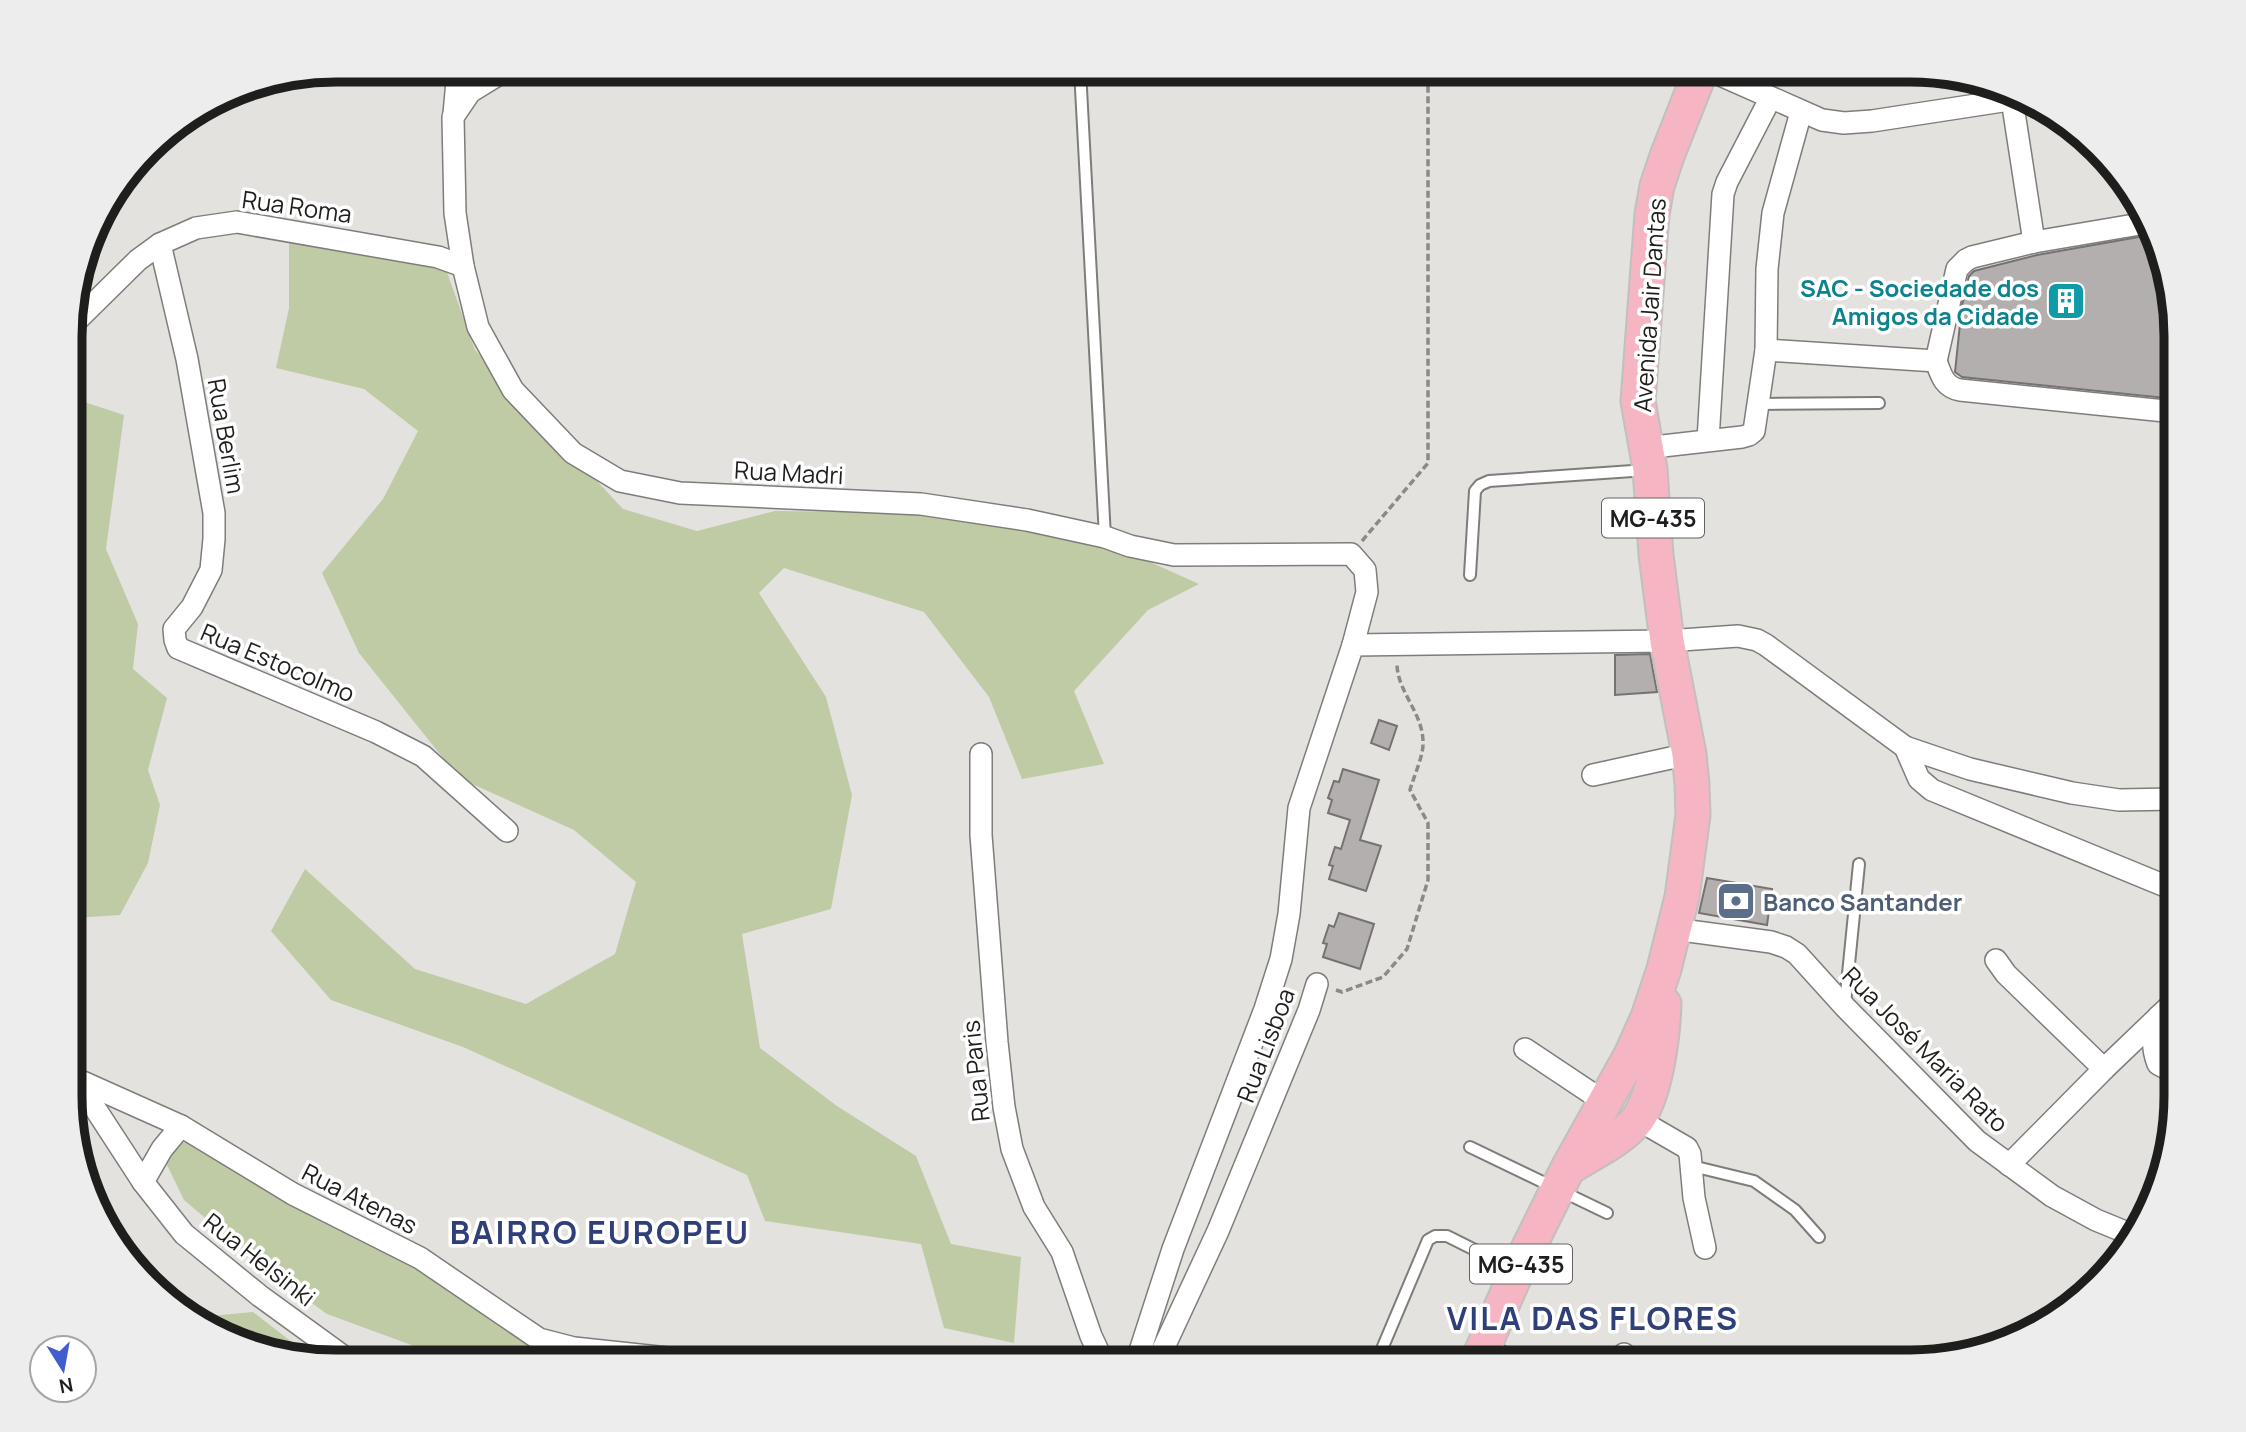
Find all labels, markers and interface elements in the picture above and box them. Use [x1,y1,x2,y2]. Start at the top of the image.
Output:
street label: Rua Roma [240,182,354,230]
street label: Avenida Jair Dantas [1625,197,1673,413]
place label: SAC - Sociedade dos Amigos da Cidade [1800,271,2039,332]
building icon: SAC - Sociedade dos Amigos da Cidade [2045,280,2087,322]
street label: Rua Berlim [201,376,253,496]
street label: Rua Madri [733,453,845,491]
road number: MG-435 [1602,498,1704,538]
street label: Rua Estocolmo [196,615,360,709]
bank icon: Banco Santander [1715,880,1757,922]
place label: Banco Santander [1763,885,1962,918]
street label: Rua José Maria Rato [1836,959,2016,1139]
street label: Rua Lisboa [1228,983,1302,1107]
street label: Rua Paris [953,1019,997,1123]
street label: Rua Atenas [297,1155,423,1241]
street label: Rua Helsinki [197,1205,323,1313]
district label: BAIRRO EUROPEU [450,1210,750,1254]
road number: MG-435 [1470,1245,1572,1284]
district label: VILA DAS FLORES [1447,1296,1739,1340]
north arrow [28,1334,98,1404]
text: N [57,1372,75,1400]

